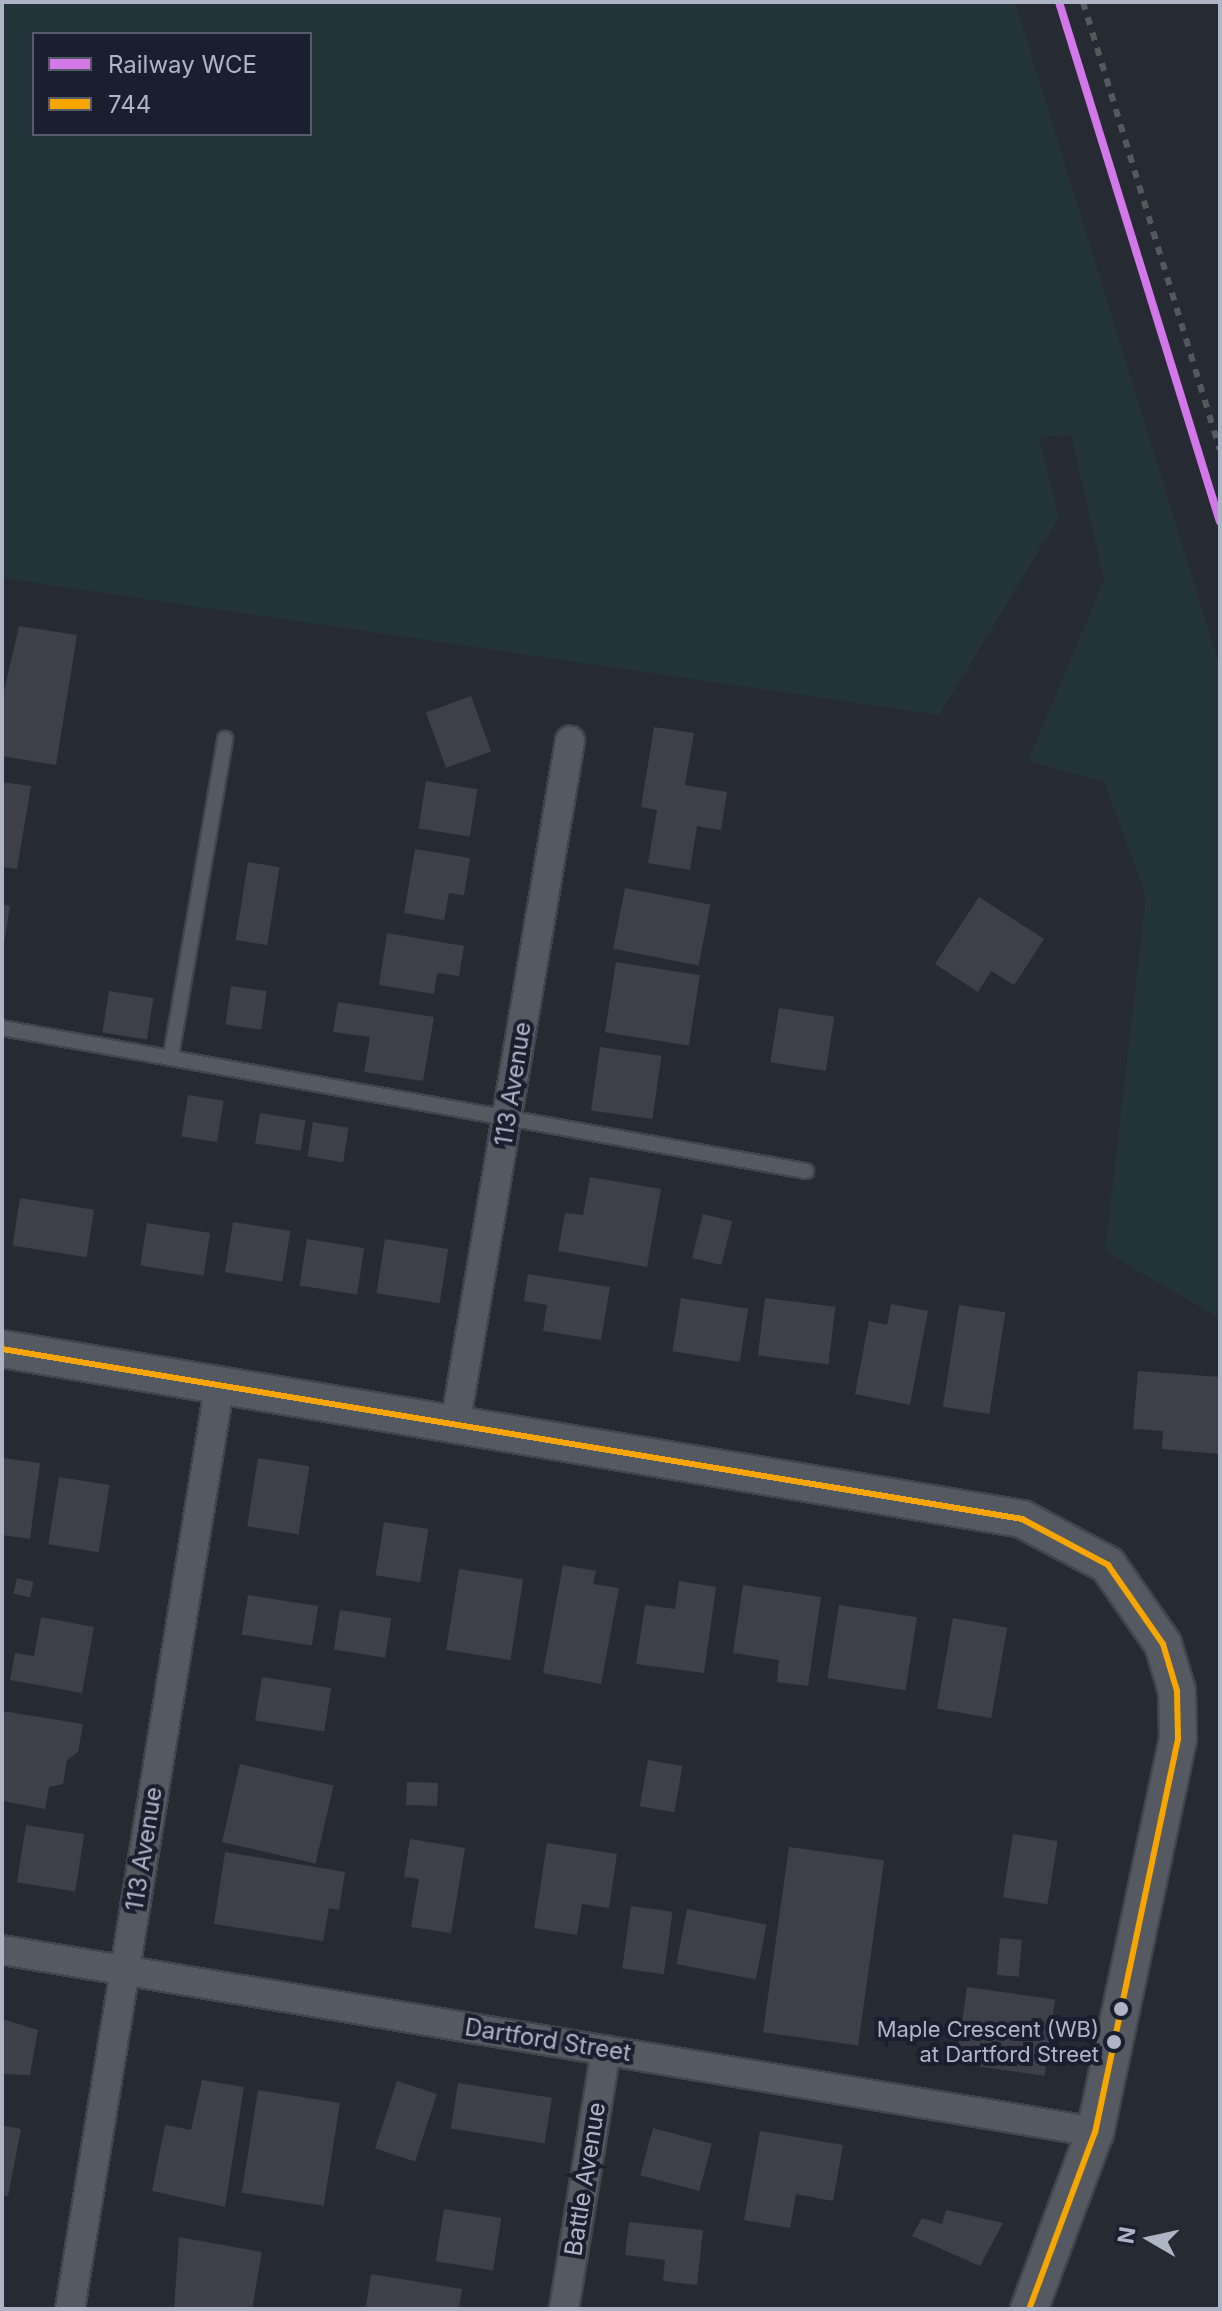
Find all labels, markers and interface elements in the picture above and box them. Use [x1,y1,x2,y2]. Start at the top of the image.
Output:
legend [32,32,312,136]
text: Railway WCE [108,50,257,79]
text: 744 [108,90,151,119]
street label: 113 Avenue [489,1020,537,1148]
street label: 113 Avenue [120,1785,168,1913]
unlabelled marker [1113,2001,1129,2017]
street label: Dartford Street [463,2013,633,2067]
place label: Maple Crescent (WB) at Dartford Street [877,2016,1099,2068]
marker: Maple Crescent (WB) at Dartford Street [1106,2034,1122,2050]
street label: Battle Avenue [559,2100,611,2258]
north arrow [1110,2199,1190,2279]
text: N [1112,2225,1140,2246]

